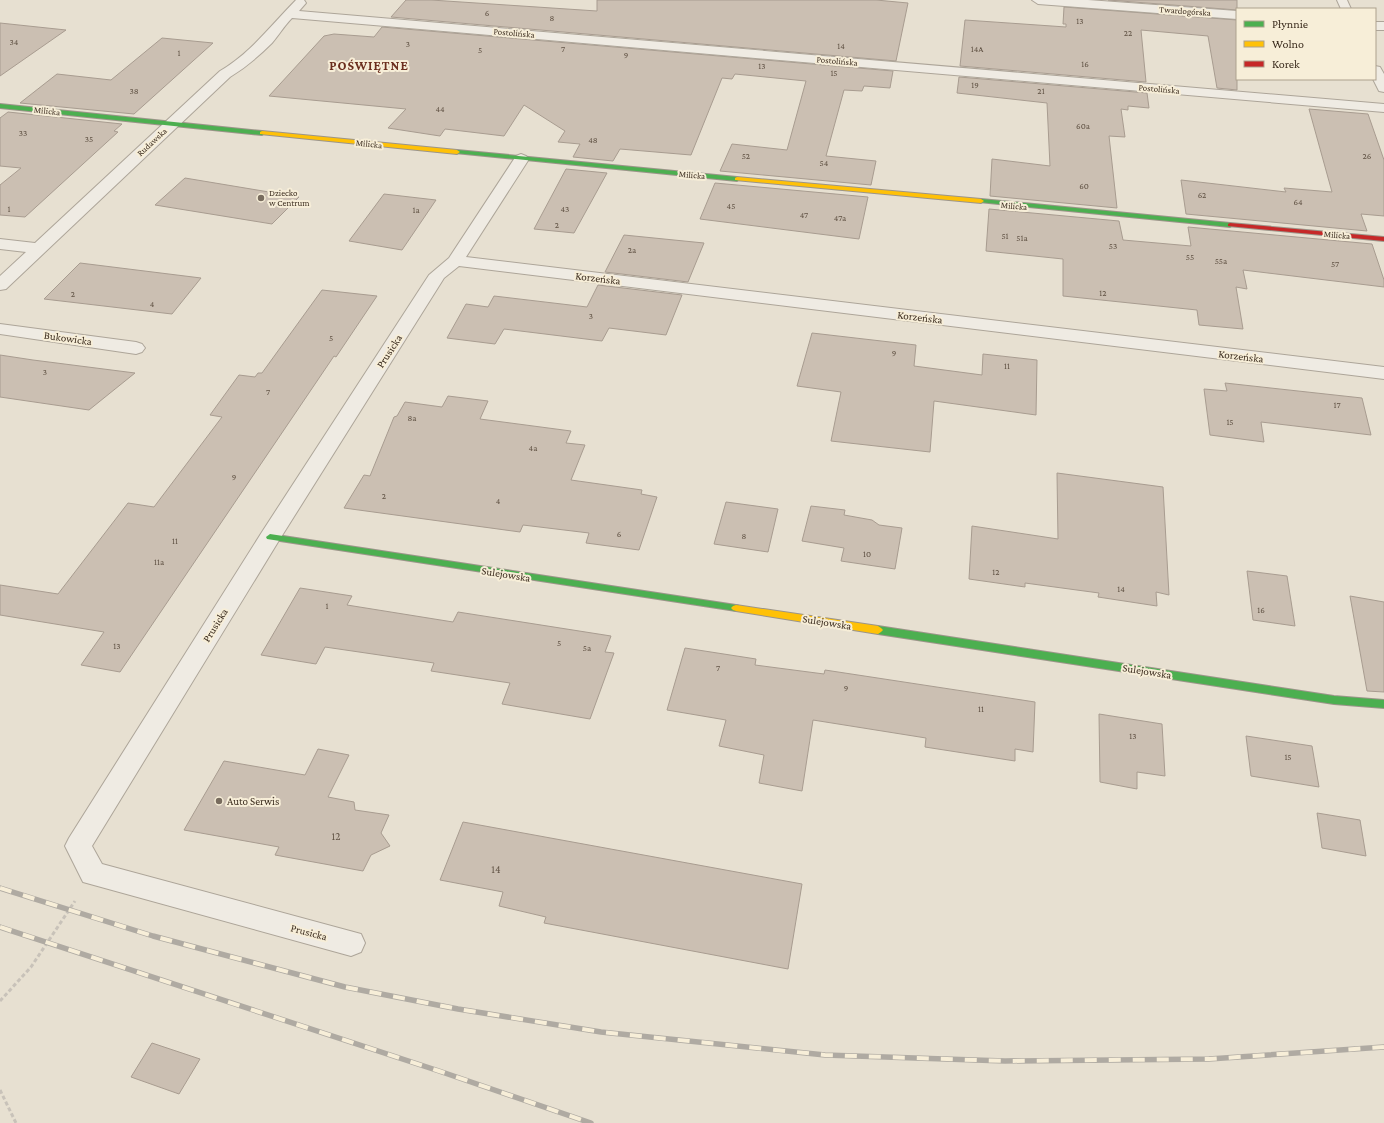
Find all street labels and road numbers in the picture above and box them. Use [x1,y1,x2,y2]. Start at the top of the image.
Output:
street label: Twardogórska [1159,4,1211,18]
street label: Postolińska [493,26,535,40]
street label: Postolińska [816,54,858,68]
street label: Postolińska [1138,82,1180,96]
street label: Milicka [33,105,61,117]
street label: Rudawska [135,126,169,158]
street label: Milicka [355,138,383,150]
street label: Milicka [678,169,706,181]
street label: Milicka [1000,200,1028,212]
street label: Milicka [1323,229,1351,241]
street label: Korzeńska [575,269,621,287]
street label: Korzeńska [897,308,943,326]
street label: Bukowicka [43,329,93,347]
street label: Prusicka [374,332,404,370]
street label: Korzeńska [1218,347,1264,365]
street label: Sulejowska [480,564,531,585]
street label: Prusicka [200,606,230,644]
street label: Sulejowska [801,612,852,633]
street label: Sulejowska [1121,661,1172,682]
street label: Prusicka [289,921,329,943]

